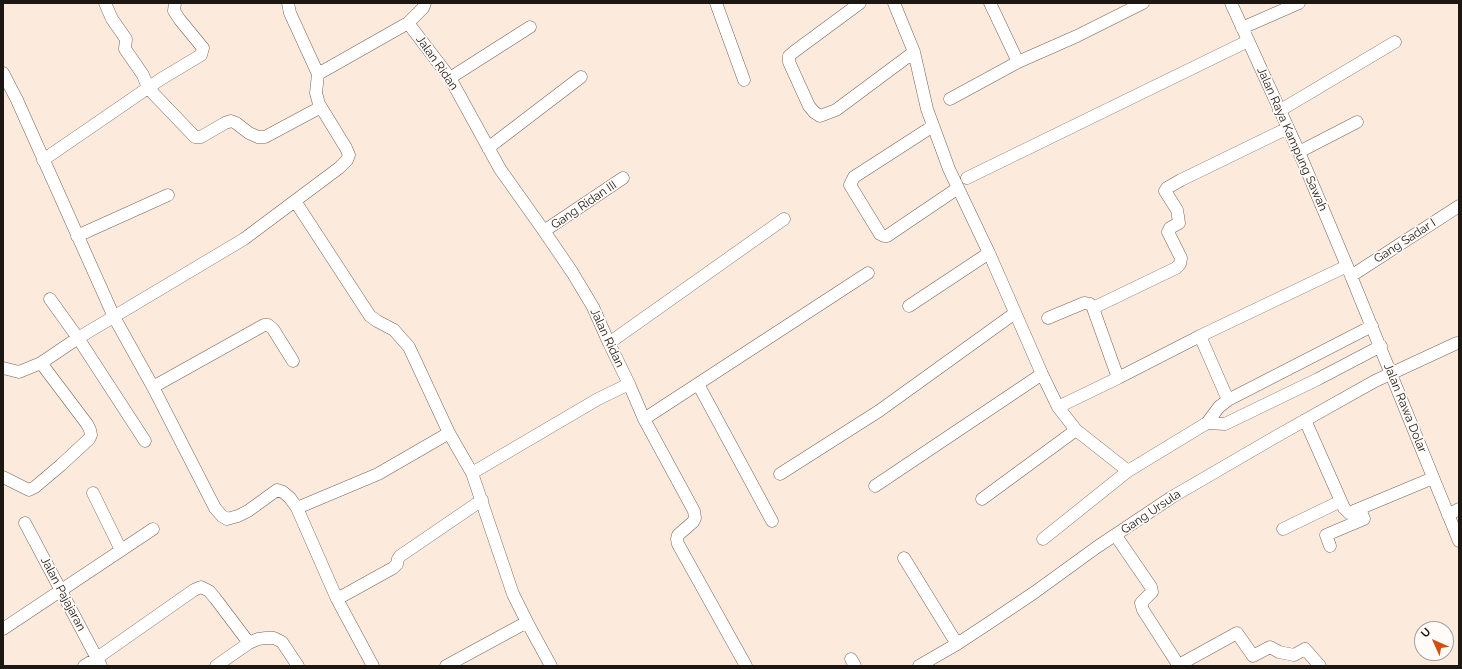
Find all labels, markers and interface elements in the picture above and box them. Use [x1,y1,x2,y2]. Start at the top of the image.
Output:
street label: Jalan Ridan [413,33,461,93]
street label: Jalan Raya Kampung Sawah [1254,65,1330,213]
street label: Gang Ridan III [548,178,620,232]
street label: Gang Sadar I [1371,216,1439,266]
street label: Jalan Ridan [587,306,627,370]
street label: Jalan Rawa Dolar [1381,361,1429,455]
street label: Gang Ursula [1119,487,1183,537]
street label: Jalan Pajajaran [37,554,89,634]
north arrow [1414,621,1454,661]
text: U [1418,625,1433,640]

